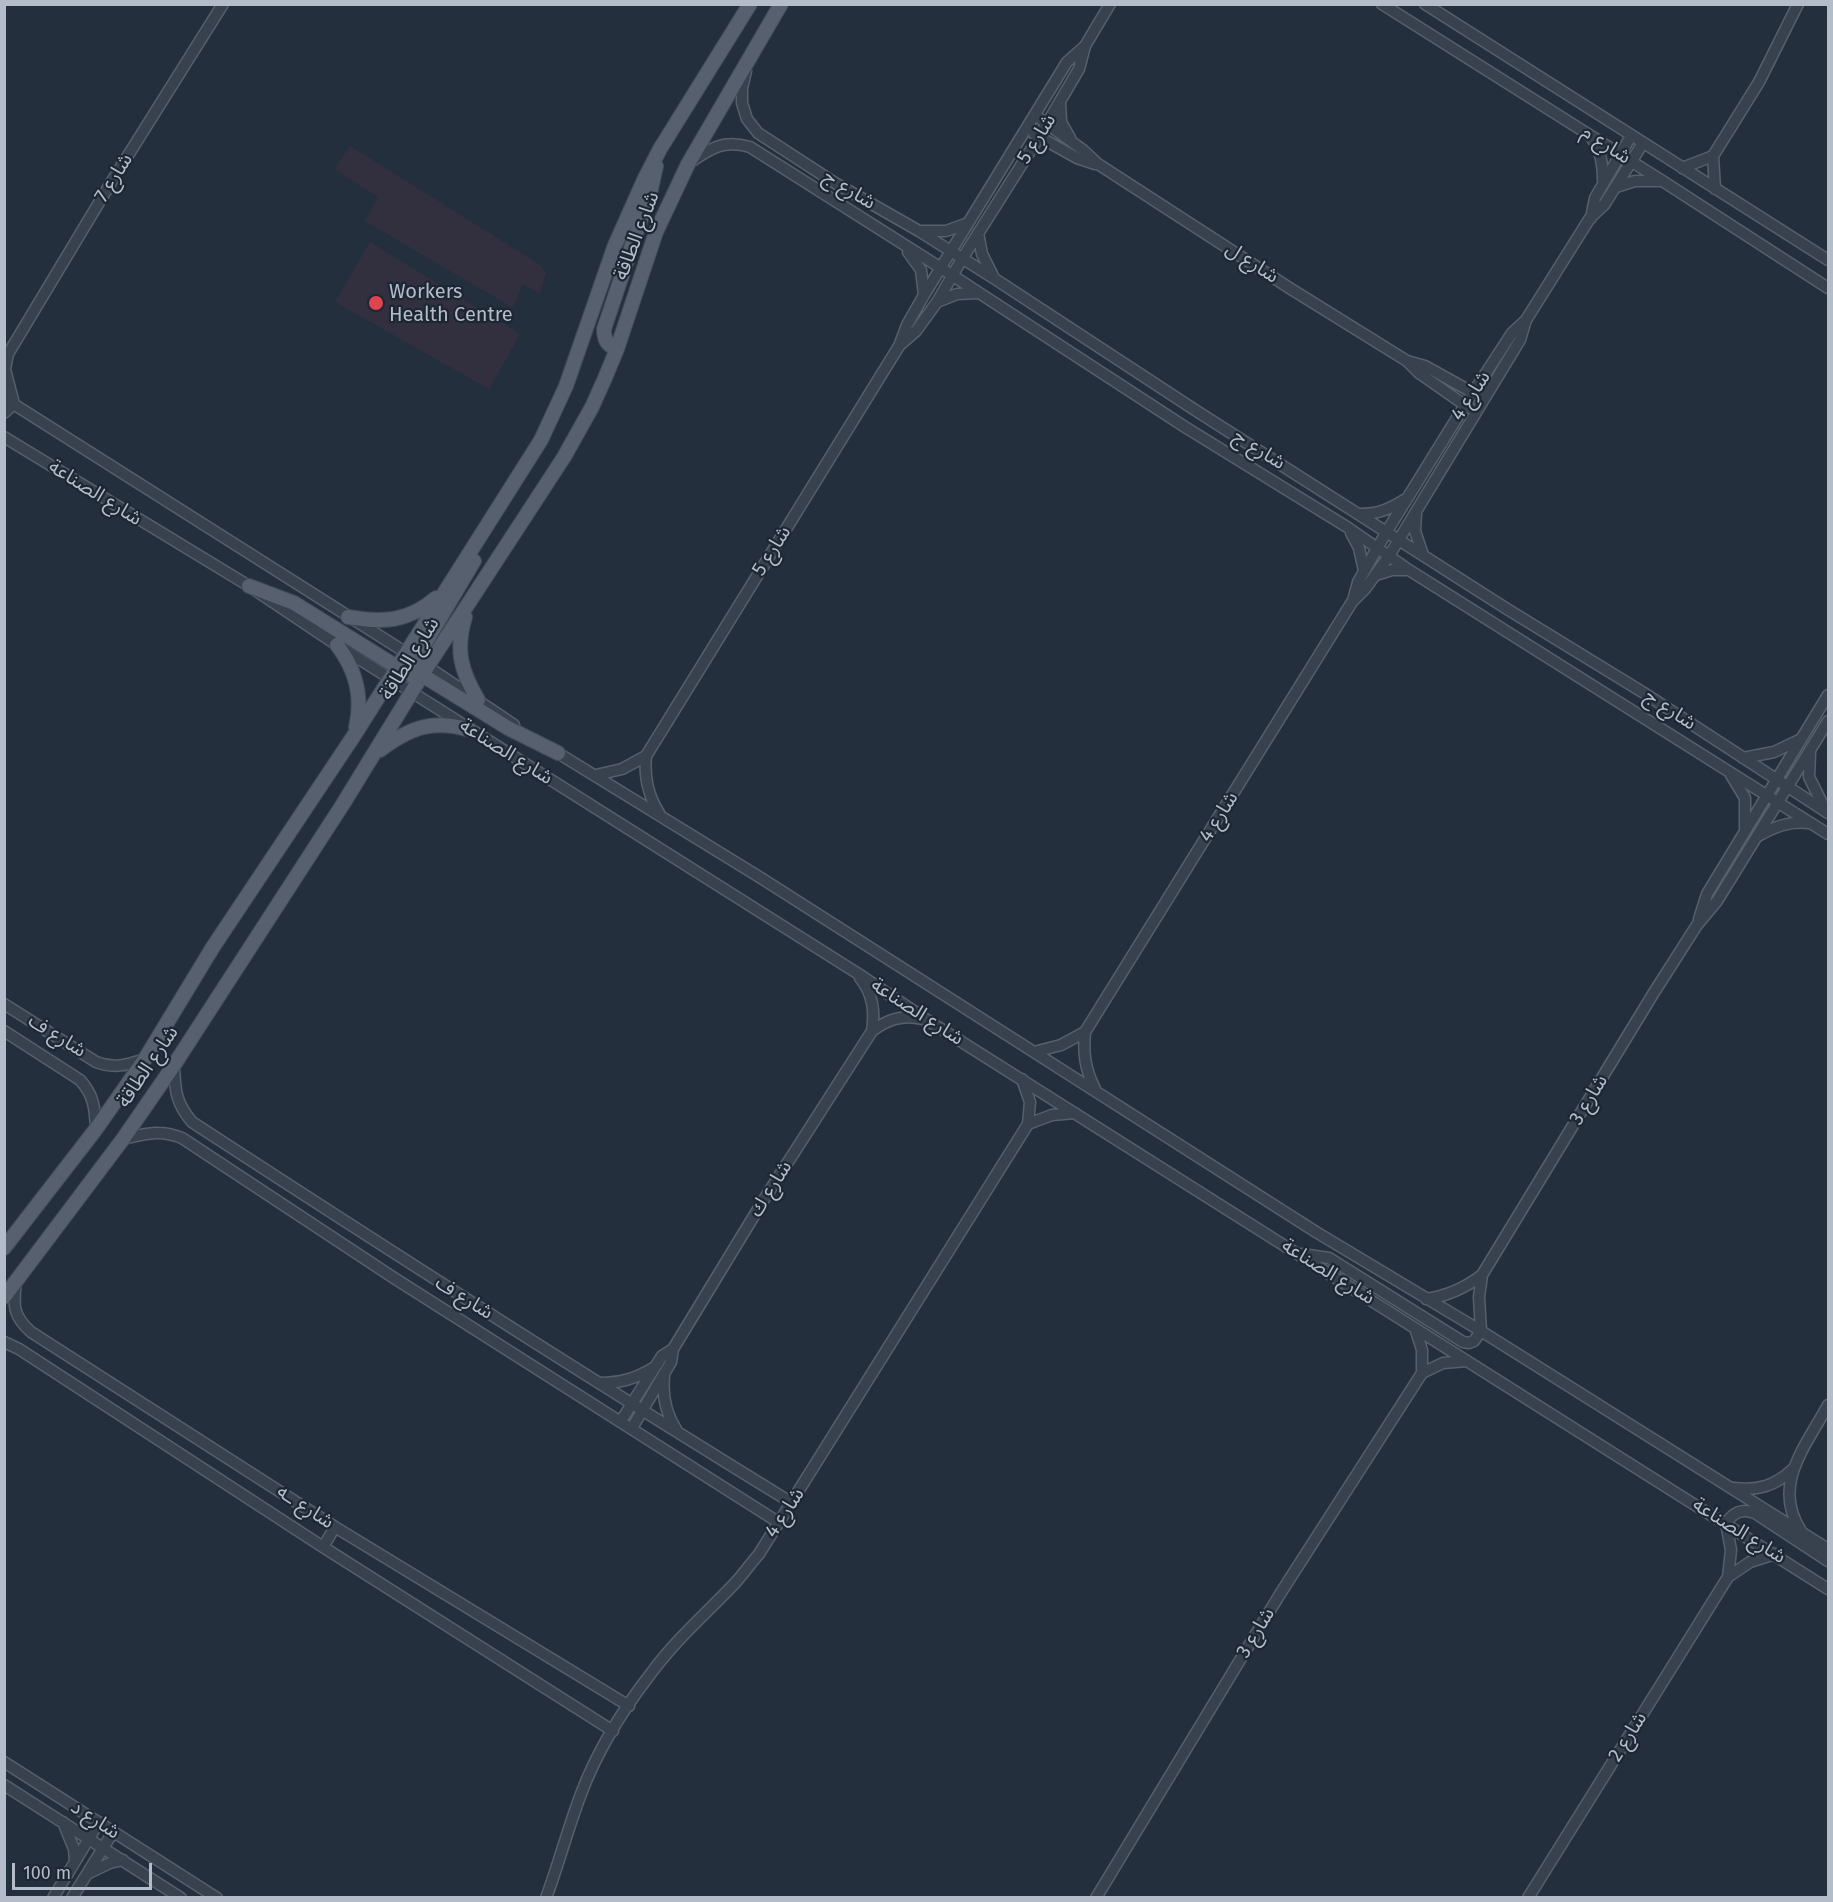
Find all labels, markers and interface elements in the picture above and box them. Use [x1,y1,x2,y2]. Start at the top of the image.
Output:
street label: شارع 5 [1012,110,1062,168]
street label: شارع م [1577,120,1635,170]
street label: شارع 7 [90,149,138,207]
street label: شارع ج [818,165,880,215]
street label: شارع الطاقة [609,188,665,284]
street label: شارع ل [1221,237,1283,289]
place label: Workers Health Centre [389,280,513,327]
marker: Workers Health Centre [367,294,385,312]
street label: شارع 4 [1446,366,1496,426]
street label: شارع ج [1228,425,1290,475]
street label: شارع الصناعة [44,455,146,531]
street label: شارع 5 [747,522,797,580]
street label: شارع الطاقة [375,613,445,705]
street label: شارع ج [1640,684,1700,736]
street label: شارع الصناعة [455,714,557,790]
street label: شارع 4 [1194,787,1244,847]
street label: شارع الصناعة [866,973,968,1051]
street label: شارع ف [24,1009,90,1063]
street label: شارع الطاقة [112,1022,184,1112]
street label: شارع 3 [1565,1071,1613,1129]
street label: شارع ك [744,1156,798,1222]
street label: شارع الصناعة [1277,1234,1379,1310]
street label: شارع ف [431,1271,497,1325]
street label: شارع ـه [272,1480,338,1534]
street label: شارع 4 [760,1483,810,1543]
street label: شارع الصناعة [1688,1493,1790,1569]
street label: شارع 3 [1232,1604,1280,1662]
street label: شارع 2 [1603,1708,1653,1766]
street label: شارع د [66,1795,124,1845]
scale bar [15,1851,154,1889]
text: 100 m [23,1862,71,1884]

